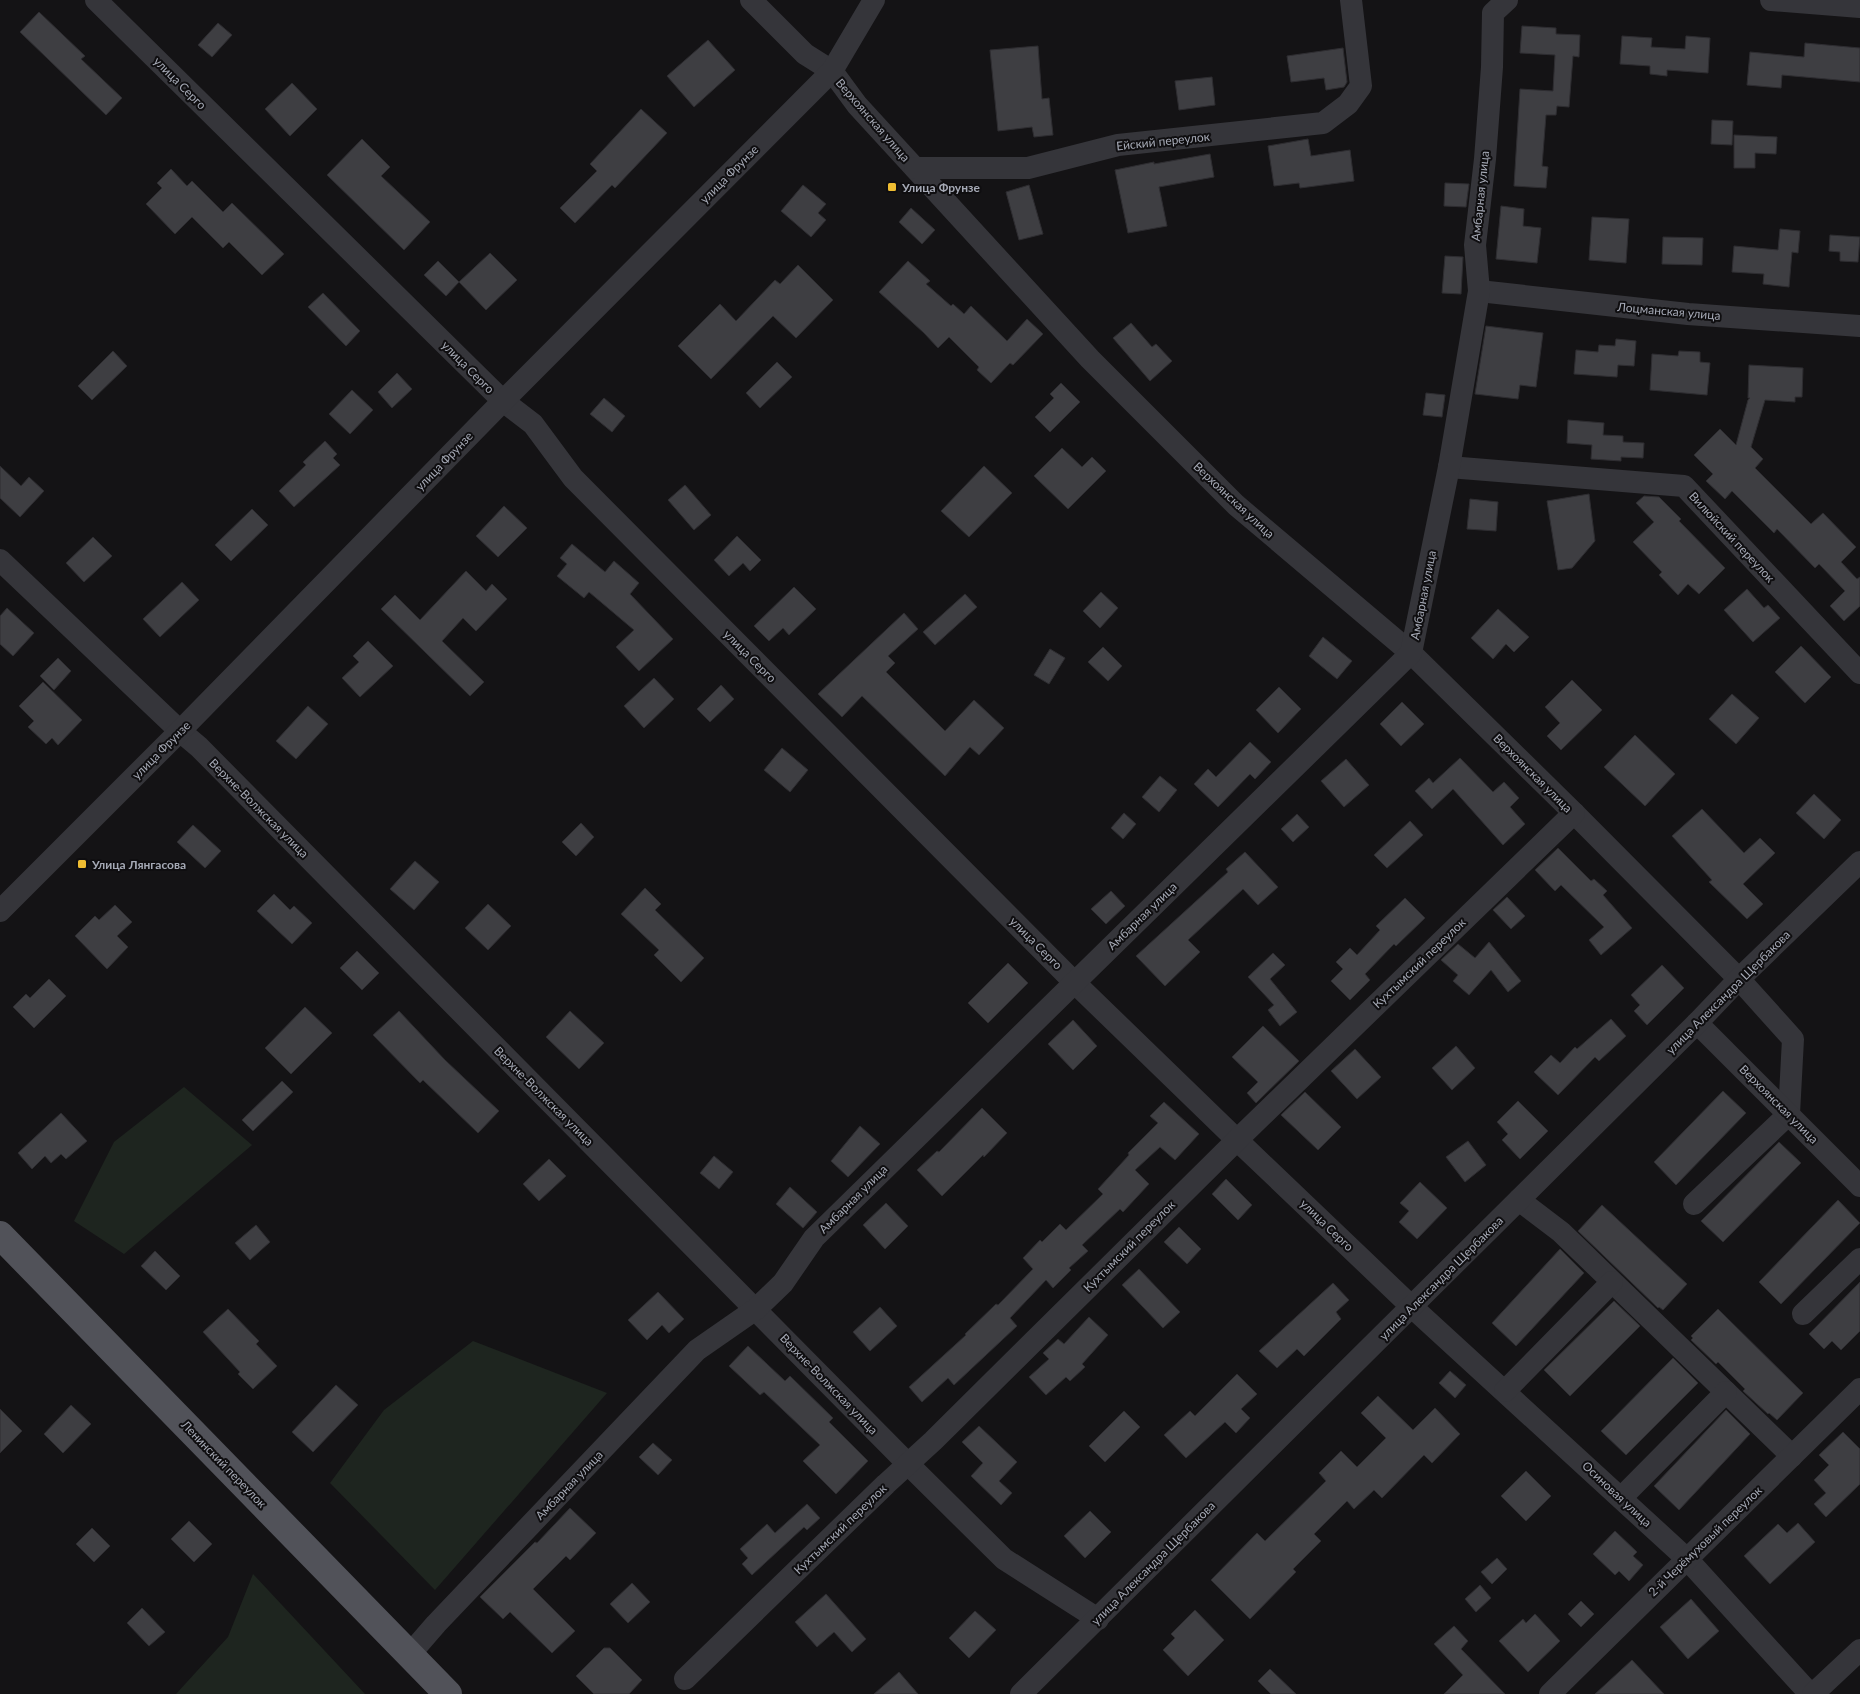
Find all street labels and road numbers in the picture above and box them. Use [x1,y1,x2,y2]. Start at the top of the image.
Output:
street label: улица Серго [151,54,210,113]
street label: Верхоянская улица [833,75,913,165]
street label: Ейский переулок [1115,129,1211,153]
street label: улица Фрунзе [697,142,761,206]
street label: Амбарная улица [1468,150,1492,242]
street label: Лоцманская улица [1616,299,1721,323]
street label: улица Серго [439,338,498,397]
street label: улица Фрунзе [412,428,476,494]
street label: Верхоянская улица [1190,459,1278,541]
street label: Вилюйский переулок [1686,489,1778,586]
street label: Амбарная улица [1407,549,1439,641]
street label: улица Серго [721,627,780,686]
street label: улица Фрунзе [129,718,193,782]
street label: Верхоянская улица [1490,730,1576,816]
street label: Верхне-Волжская улица [206,755,312,861]
street label: Амбарная улица [1104,879,1180,953]
street label: улица Серго [1007,914,1066,973]
street label: Кухтымский переулок [1369,914,1469,1011]
street label: улица Александра Щербакова [1663,927,1793,1057]
street label: Верхне-Волжская улица [491,1043,597,1149]
street label: Верхоянская улица [1736,1061,1822,1147]
street label: Амбарная улица [816,1162,890,1236]
street label: улица Серго [1297,1196,1357,1254]
street label: Кухтымский переулок [1080,1197,1178,1295]
street label: улица Александра Щербакова [1376,1213,1506,1343]
street label: Верхне-Волжская улица [777,1331,881,1438]
street label: Ленинский переулок [178,1416,270,1511]
street label: Амбарная улица [532,1447,606,1523]
street label: Осиновая улица [1579,1458,1655,1530]
street label: Кухтымский переулок [790,1480,890,1577]
street label: 2-й Черёмуховый переулок [1645,1482,1765,1599]
street label: улица Александра Щербакова [1088,1498,1218,1628]

